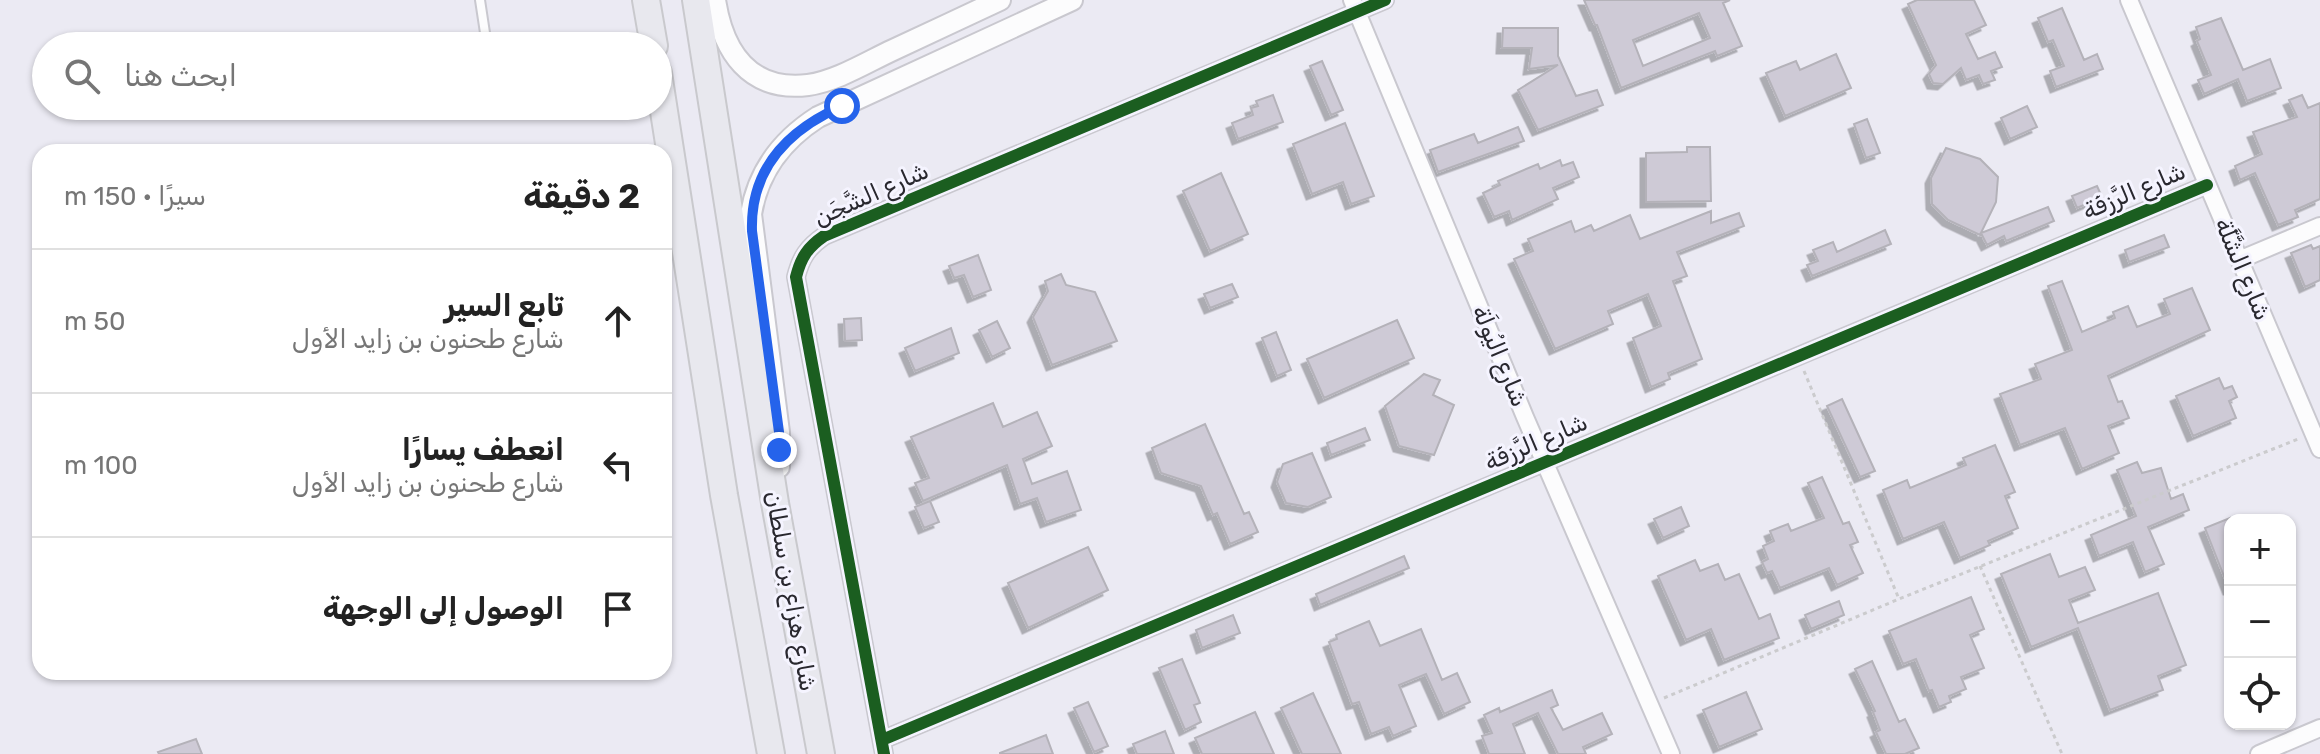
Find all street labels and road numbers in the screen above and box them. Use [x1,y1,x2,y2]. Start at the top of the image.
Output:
street label: شارع الشَّجَن [809,156,934,234]
street label: شارع الرَّزفَة [2078,157,2191,227]
street label: شارع الشَّلَّة [2207,214,2277,325]
street label: شارع اليُولَة [1464,301,1534,412]
street label: شارع الرَّزفَة [1480,408,1593,478]
street label: شارع هزاع بن سلطان [758,489,822,694]

